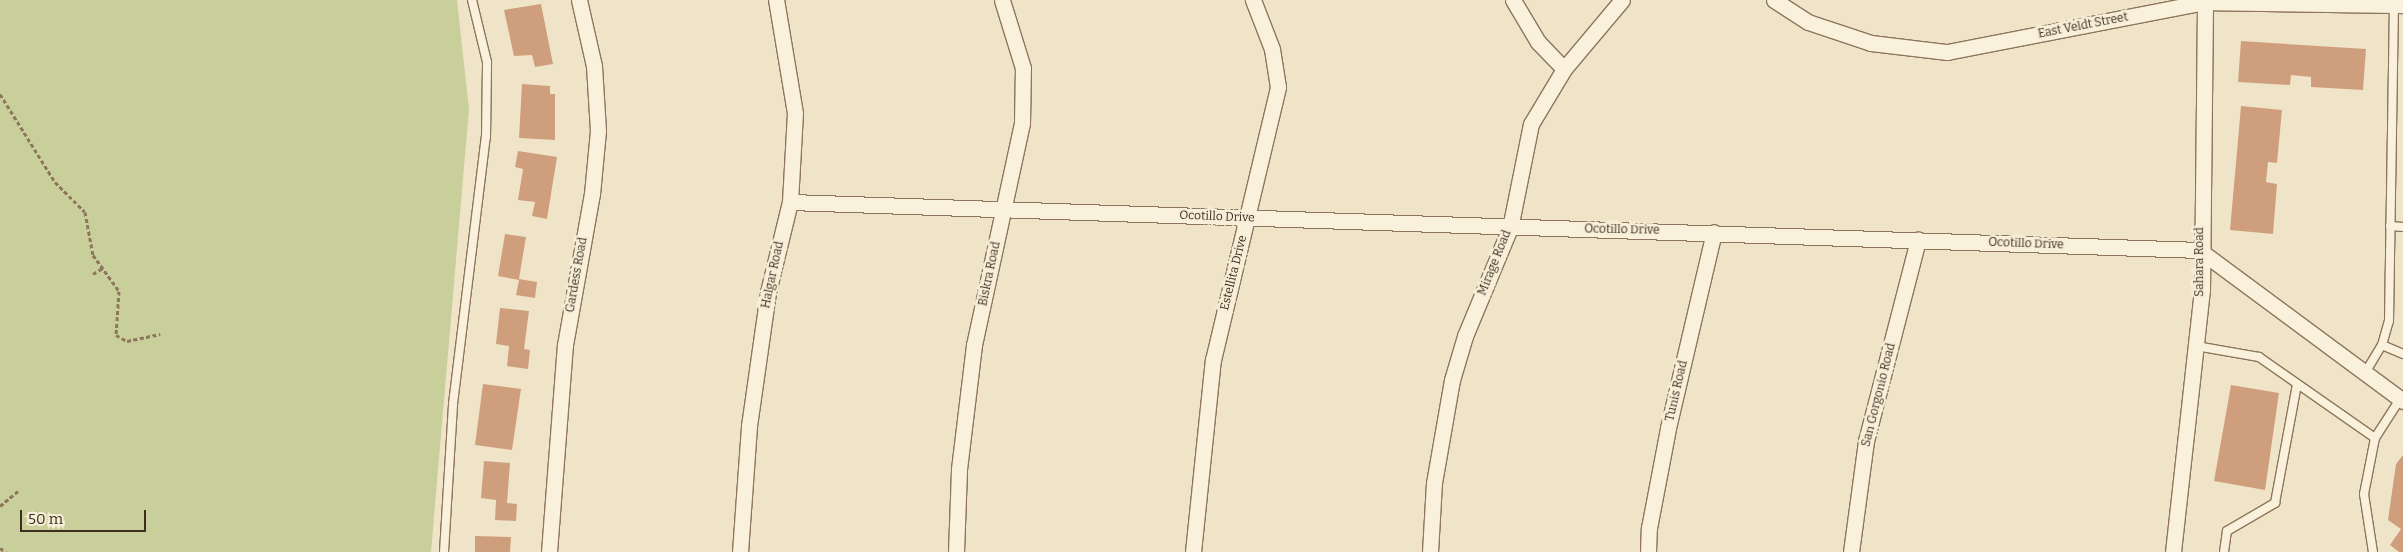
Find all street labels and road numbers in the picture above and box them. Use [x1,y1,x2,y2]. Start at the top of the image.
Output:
street label: East Veldt Street [2037,10,2129,42]
street label: Ocotillo Drive [1179,208,1255,226]
street label: Ocotillo Drive [1584,222,1660,238]
street label: Sahara Road [2193,227,2207,297]
street label: Mirage Road [1475,228,1515,298]
street label: Estellita Drive [1218,234,1250,312]
street label: Ocotillo Drive [1988,235,2064,253]
street label: Gardess Road [563,236,591,314]
street label: Halgar Road [759,240,787,310]
street label: Biskra Road [976,240,1004,308]
street label: San Gorgonio Road [1859,342,1899,448]
street label: Tunis Road [1663,359,1691,423]

